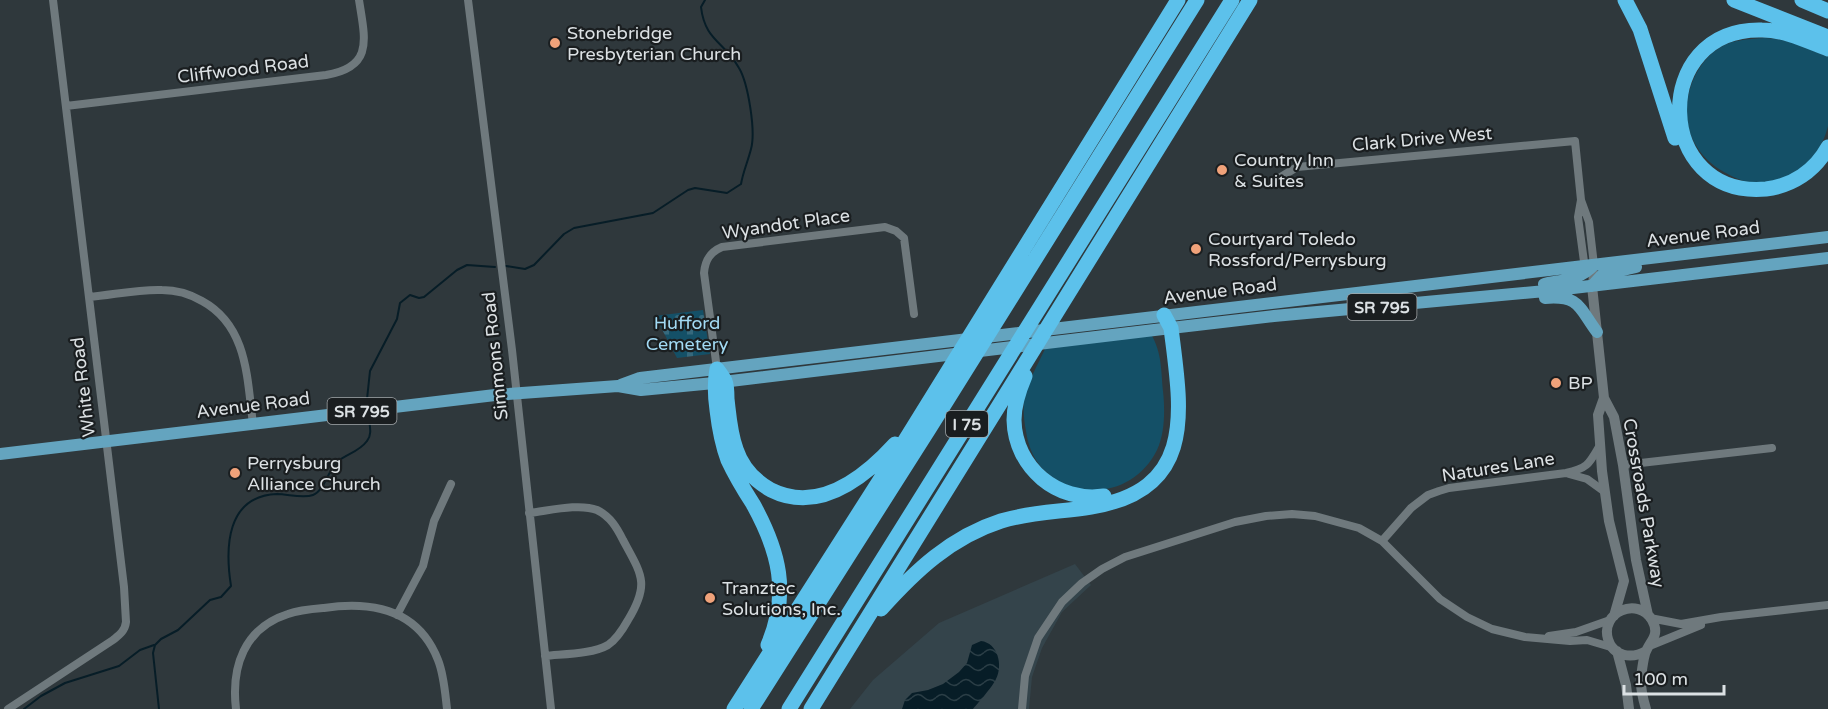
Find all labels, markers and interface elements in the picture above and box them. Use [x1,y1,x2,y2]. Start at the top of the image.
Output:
place label: Stonebridge Presbyterian Church [567,22,741,65]
marker: Stonebridge Presbyterian Church [548,36,562,50]
street label: Cliffwood Road [176,50,310,88]
street label: Clark Drive West [1351,122,1493,156]
place label: Country Inn & Suites [1234,149,1334,192]
marker: Country Inn & Suites [1215,163,1229,177]
street label: Wyandot Place [721,204,851,244]
street label: Avenue Road [1645,216,1761,252]
place label: Courtyard Toledo Rossford/Perrysburg [1208,228,1387,271]
marker: Courtyard Toledo Rossford/Perrysburg [1189,242,1203,256]
street label: Avenue Road [1162,273,1278,309]
street label: Simmons Road [477,291,513,421]
road number: SR 795 [1348,294,1416,320]
park label: Hufford Cemetery [646,312,729,355]
street label: White Road [66,336,100,438]
place label: BP [1568,372,1593,394]
marker: BP [1549,376,1563,390]
street label: Avenue Road [195,387,311,423]
road number: SR 795 [328,398,397,424]
road number: I 75 [946,411,988,437]
street label: Crossroads Parkway [1618,416,1670,590]
street label: Natures Lane [1440,447,1556,487]
place label: Perrysburg Alliance Church [247,452,381,495]
marker: Perrysburg Alliance Church [228,466,242,480]
place label: Tranztec Solutions, Inc. [722,577,841,620]
marker: Tranztec Solutions, Inc. [703,591,717,605]
scale bar [1624,658,1724,696]
text: 100 m [1633,668,1688,690]

